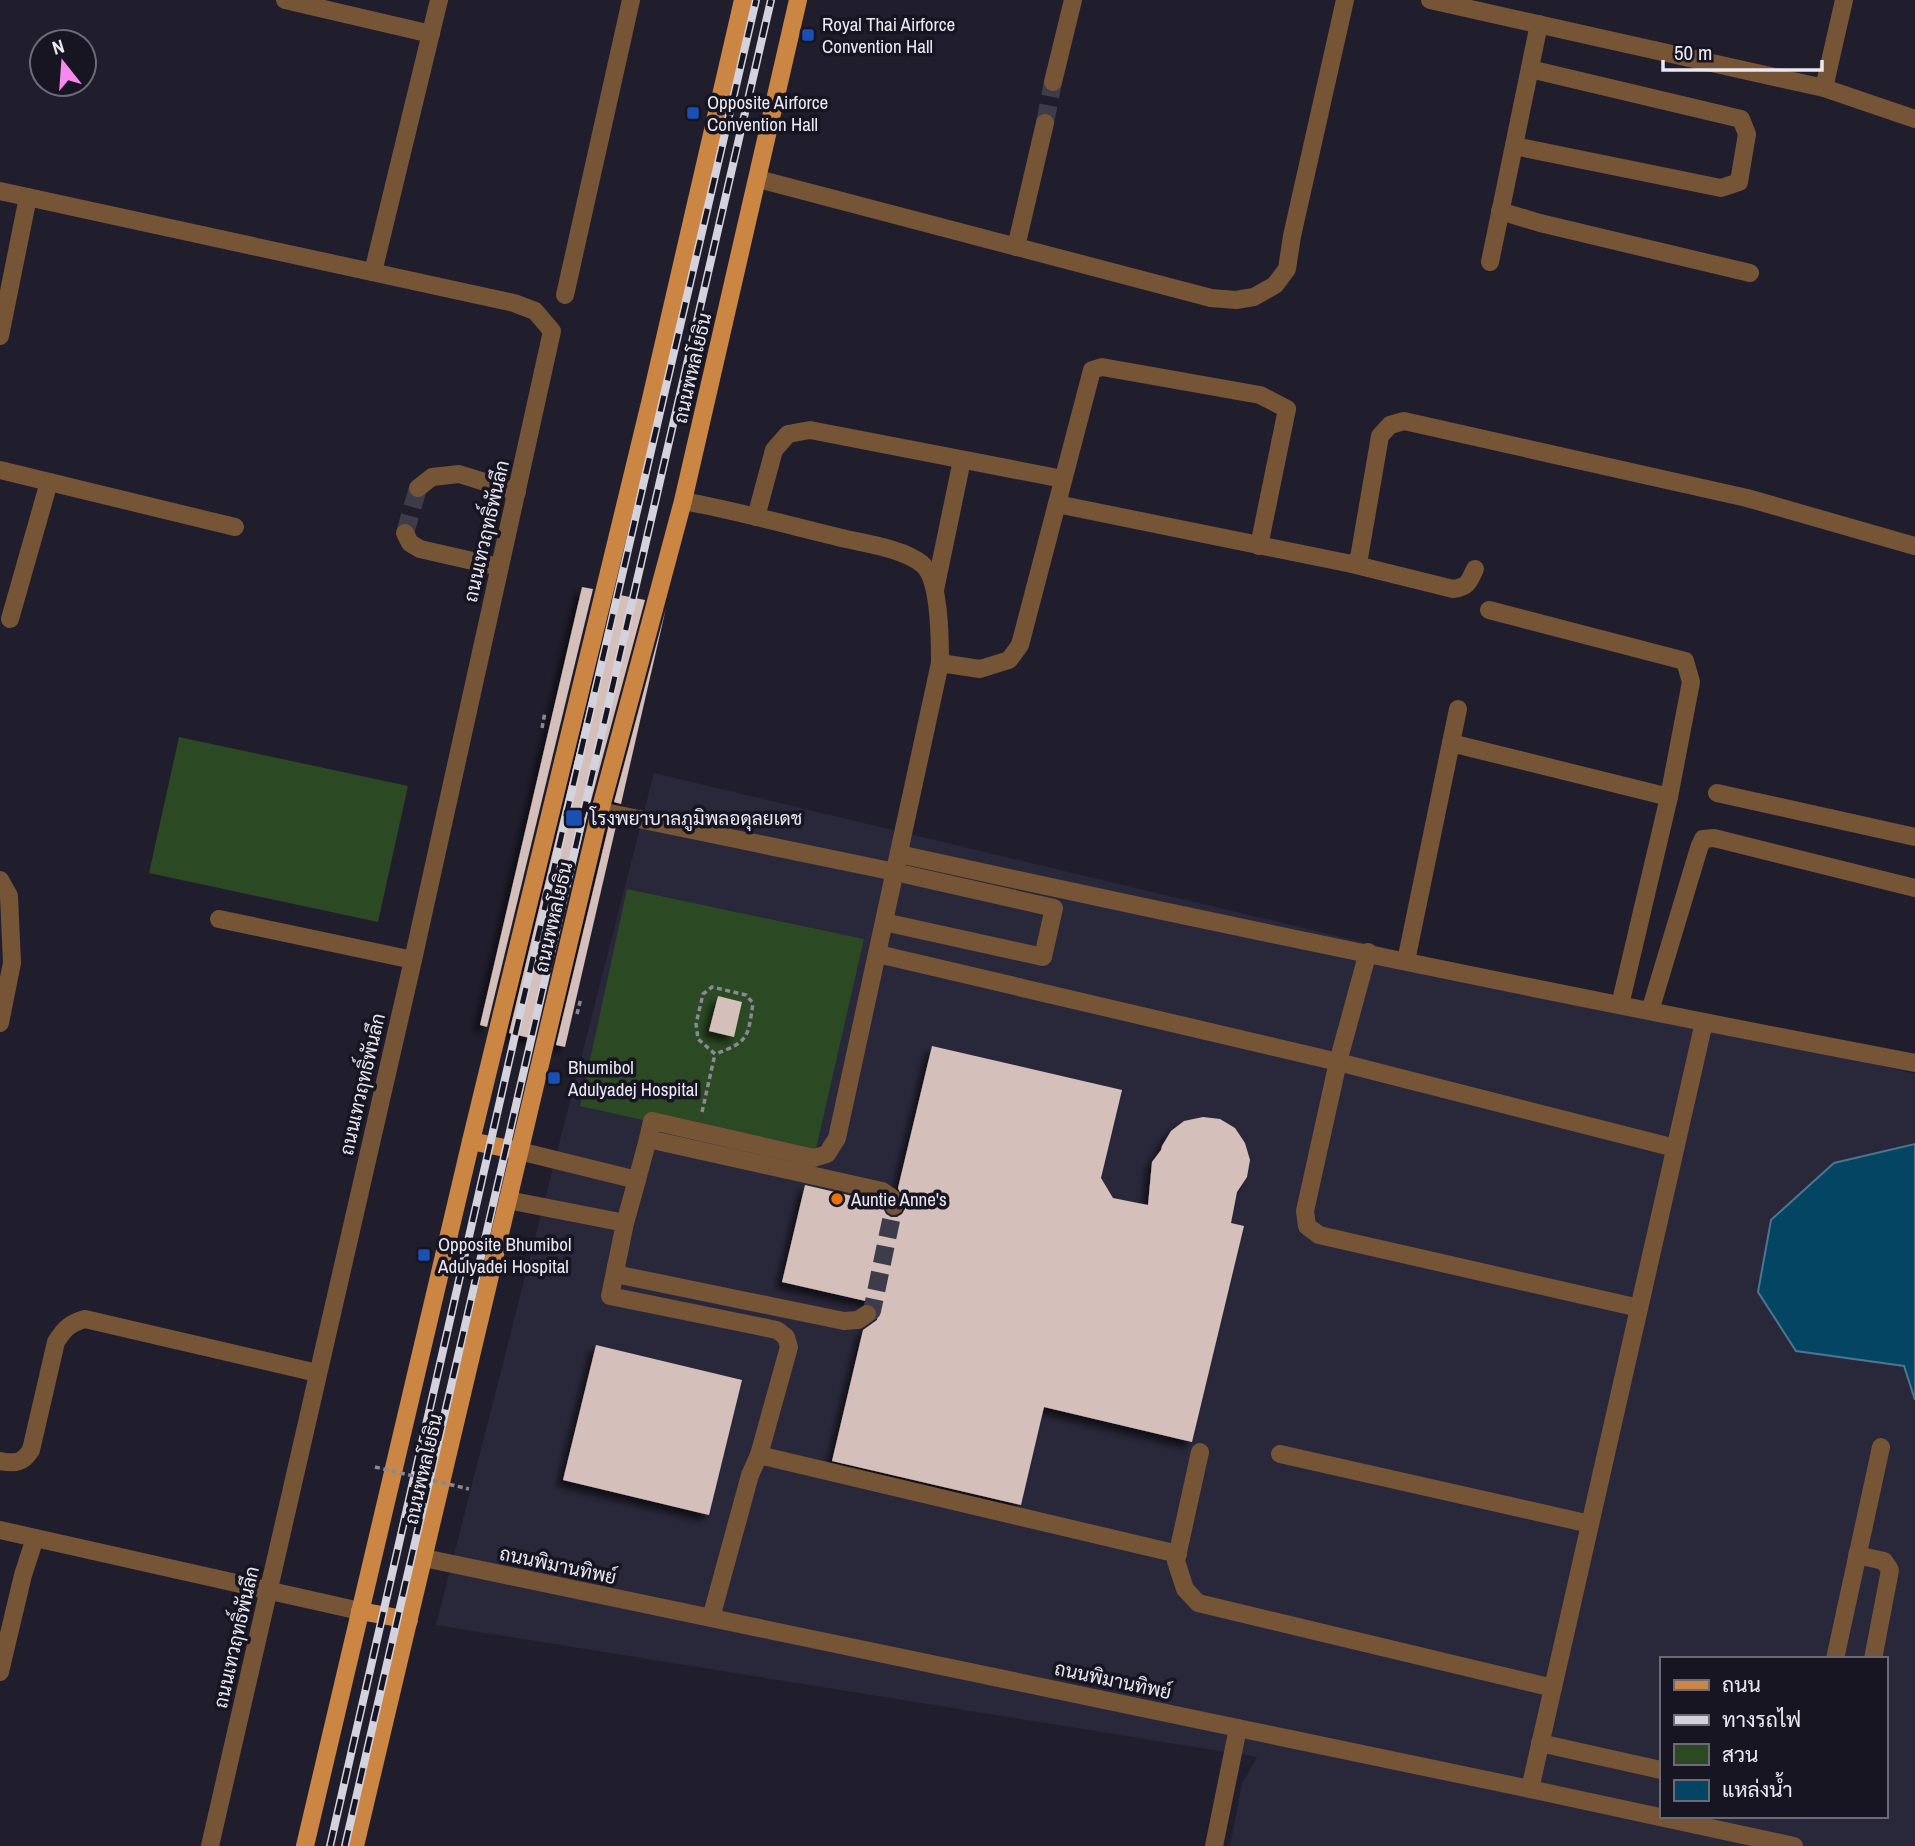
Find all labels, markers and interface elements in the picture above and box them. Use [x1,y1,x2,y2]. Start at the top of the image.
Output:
place label: Royal Thai Airforce Convention Hall [822,11,955,59]
marker: Royal Thai Airforce Convention Hall [800,27,816,43]
north arrow [28,28,98,98]
scale bar [1663,28,1822,72]
text: N [49,33,67,61]
text: 50 m [1674,38,1712,67]
place label: Opposite Airforce Convention Hall [707,89,828,137]
marker: Opposite Airforce Convention Hall [685,105,701,121]
street label: ถนนพหลโยธิน [667,310,717,426]
street label: ถนนเทวฤทธิ์พันลึก [452,456,515,605]
place label: โรงพยาบาลภูมิพลอดุลยเดช [589,805,802,832]
marker: โรงพยาบาลภูมิพลอดุลยเดช [564,808,584,828]
street label: ถนนพหลโยธิน [528,859,578,975]
street label: ถนนเทวฤทธิ์พันลึก [328,1009,391,1158]
place label: Bhumibol Adulyadej Hospital [567,1054,698,1102]
marker: Bhumibol Adulyadej Hospital [546,1070,562,1086]
place label: Auntie Anne's [850,1186,947,1212]
marker: Auntie Anne's [829,1191,845,1207]
place label: Opposite Bhumibol Adulyadei Hospital [437,1231,571,1279]
marker: Opposite Bhumibol Adulyadei Hospital [416,1247,432,1263]
street label: ถนนพหลโยธิน [398,1411,448,1527]
street label: ถนนพิมานทิพย์ [497,1540,619,1590]
street label: ถนนเทวฤทธิ์พันลึก [202,1562,265,1711]
street label: ถนนพิมานทิพย์ [1052,1655,1174,1705]
legend [1660,1657,1887,1818]
text: ถนน [1722,1670,1761,1699]
text: ทางรถไฟ [1722,1705,1801,1734]
text: สวน [1722,1740,1758,1769]
text: แหล่งน้ำ [1722,1772,1793,1804]

